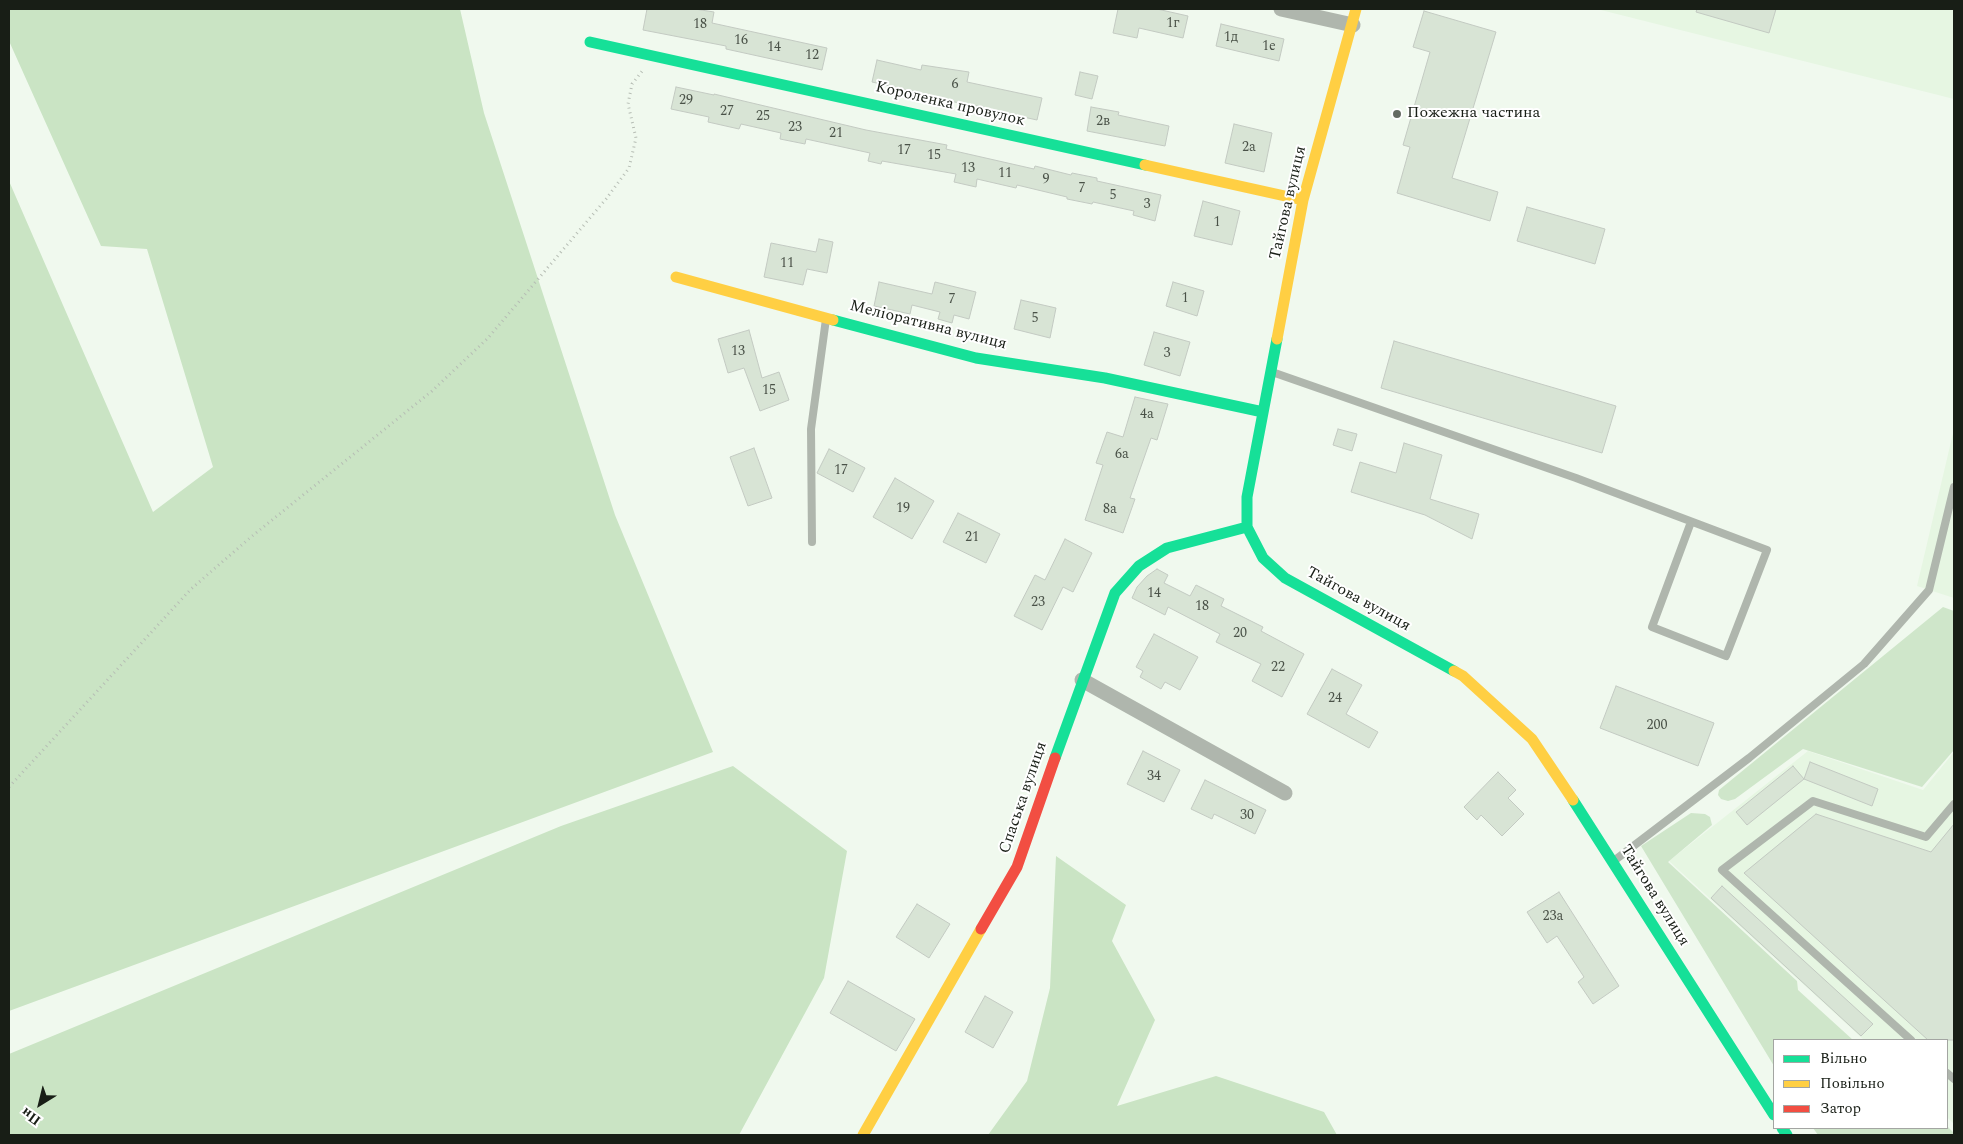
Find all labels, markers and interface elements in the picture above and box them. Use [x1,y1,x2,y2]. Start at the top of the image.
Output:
house number: 1г [1166,16,1180,32]
house number: 18 [693,17,707,33]
house number: 1д [1224,30,1238,46]
house number: 16 [734,33,748,49]
house number: 1е [1262,39,1276,55]
house number: 14 [767,40,781,56]
house number: 12 [805,48,819,64]
house number: 6 [952,77,958,93]
street label: Короленка провулок [873,78,1027,132]
house number: 29 [679,93,693,109]
house number: 27 [720,104,734,120]
place label: Пожежна частина [1407,104,1540,124]
marker: Пожежна частина [1391,108,1403,120]
house number: 25 [756,109,770,125]
house number: 2в [1096,114,1110,130]
house number: 23 [788,120,802,136]
house number: 21 [829,126,843,142]
house number: 2а [1242,140,1256,156]
house number: 17 [897,143,911,159]
street label: Тайгова вулиця [1267,144,1311,262]
house number: 15 [927,148,941,164]
house number: 13 [961,161,975,177]
house number: 11 [998,166,1012,182]
house number: 9 [1043,172,1049,188]
house number: 7 [1079,181,1085,197]
house number: 5 [1110,188,1116,204]
house number: 3 [1144,197,1150,213]
house number: 1 [1214,215,1220,231]
house number: 11 [780,256,794,272]
house number: 1 [1182,291,1188,307]
house number: 7 [949,292,955,308]
street label: Меліоративна вулиця [848,297,1008,355]
house number: 5 [1032,311,1038,327]
house number: 13 [731,344,745,360]
house number: 3 [1164,346,1170,362]
house number: 15 [762,383,776,399]
house number: 4а [1140,407,1154,423]
house number: 6а [1115,447,1129,463]
house number: 17 [834,463,848,479]
house number: 19 [896,501,910,517]
house number: 8а [1103,502,1117,518]
house number: 21 [965,530,979,546]
street label: Тайгова вулиця [1303,564,1413,636]
house number: 14 [1147,586,1161,602]
house number: 23 [1031,595,1045,611]
house number: 18 [1195,599,1209,615]
house number: 20 [1233,626,1247,642]
house number: 22 [1271,660,1285,676]
house number: 24 [1328,691,1342,707]
house number: 200 [1647,718,1667,734]
street label: Спаська вулиця [996,740,1052,856]
house number: 34 [1147,769,1161,785]
house number: 30 [1240,808,1254,824]
street label: Тайгова вулиця [1615,842,1693,950]
house number: 23а [1543,909,1563,925]
legend [1773,1039,1948,1129]
text: Вільно [1820,1047,1867,1070]
text: Повільно [1820,1072,1885,1095]
north arrow [15,1079,65,1129]
text: Затор [1820,1097,1861,1120]
text: Пн [17,1102,45,1131]

